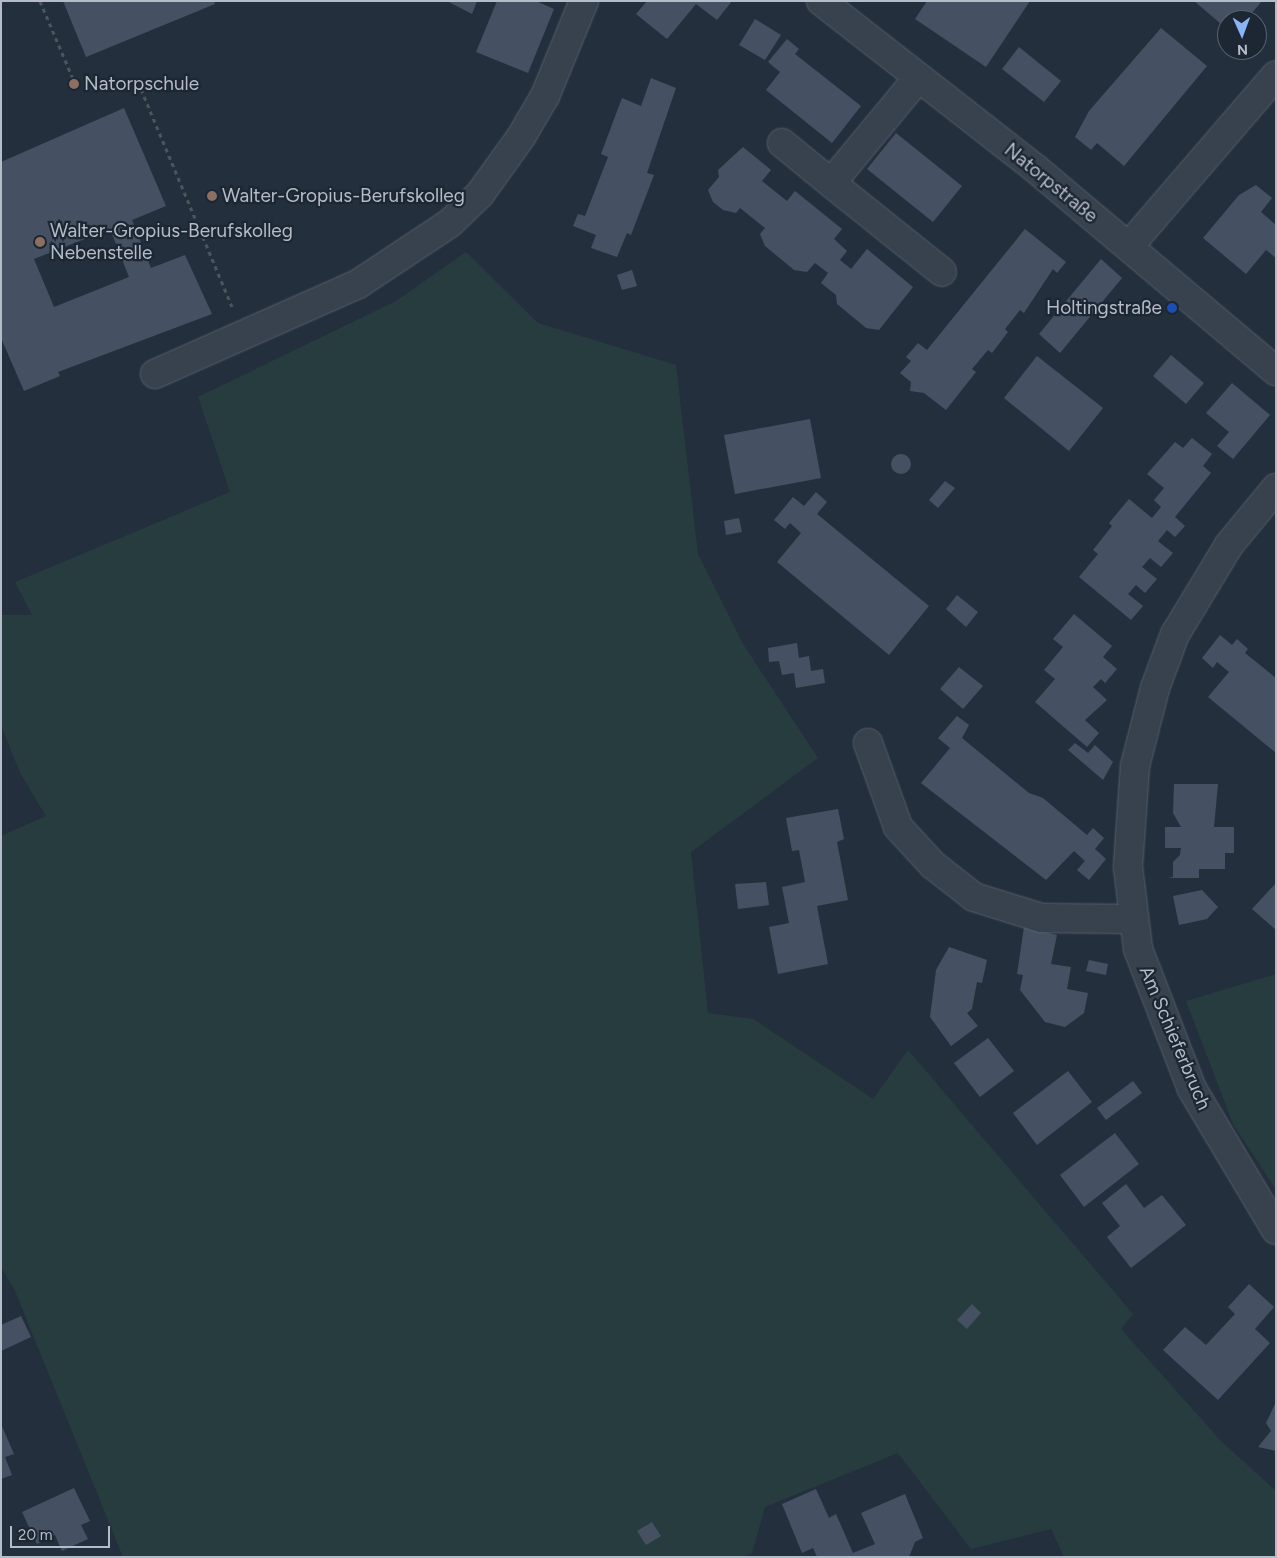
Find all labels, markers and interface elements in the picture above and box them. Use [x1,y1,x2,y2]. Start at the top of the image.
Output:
north arrow [1217,10,1267,60]
text: N [1237,41,1248,58]
place label: Natorpschule [84,73,199,95]
marker: Natorpschule [68,78,80,90]
street label: Natorpstraße [1000,138,1102,228]
place label: Walter-Gropius-Berufskolleg [222,185,465,207]
marker: Walter-Gropius-Berufskolleg [206,190,218,202]
place label: Walter-Gropius-Berufskolleg Nebenstelle [50,220,293,264]
marker: Walter-Gropius-Berufskolleg Nebenstelle [34,236,46,248]
place label: Holtingstraße [1046,297,1162,319]
marker: Holtingstraße [1166,302,1178,314]
street label: Am Schieferbruch [1134,963,1216,1113]
scale bar [12,1516,112,1548]
text: 20 m [18,1526,52,1544]

